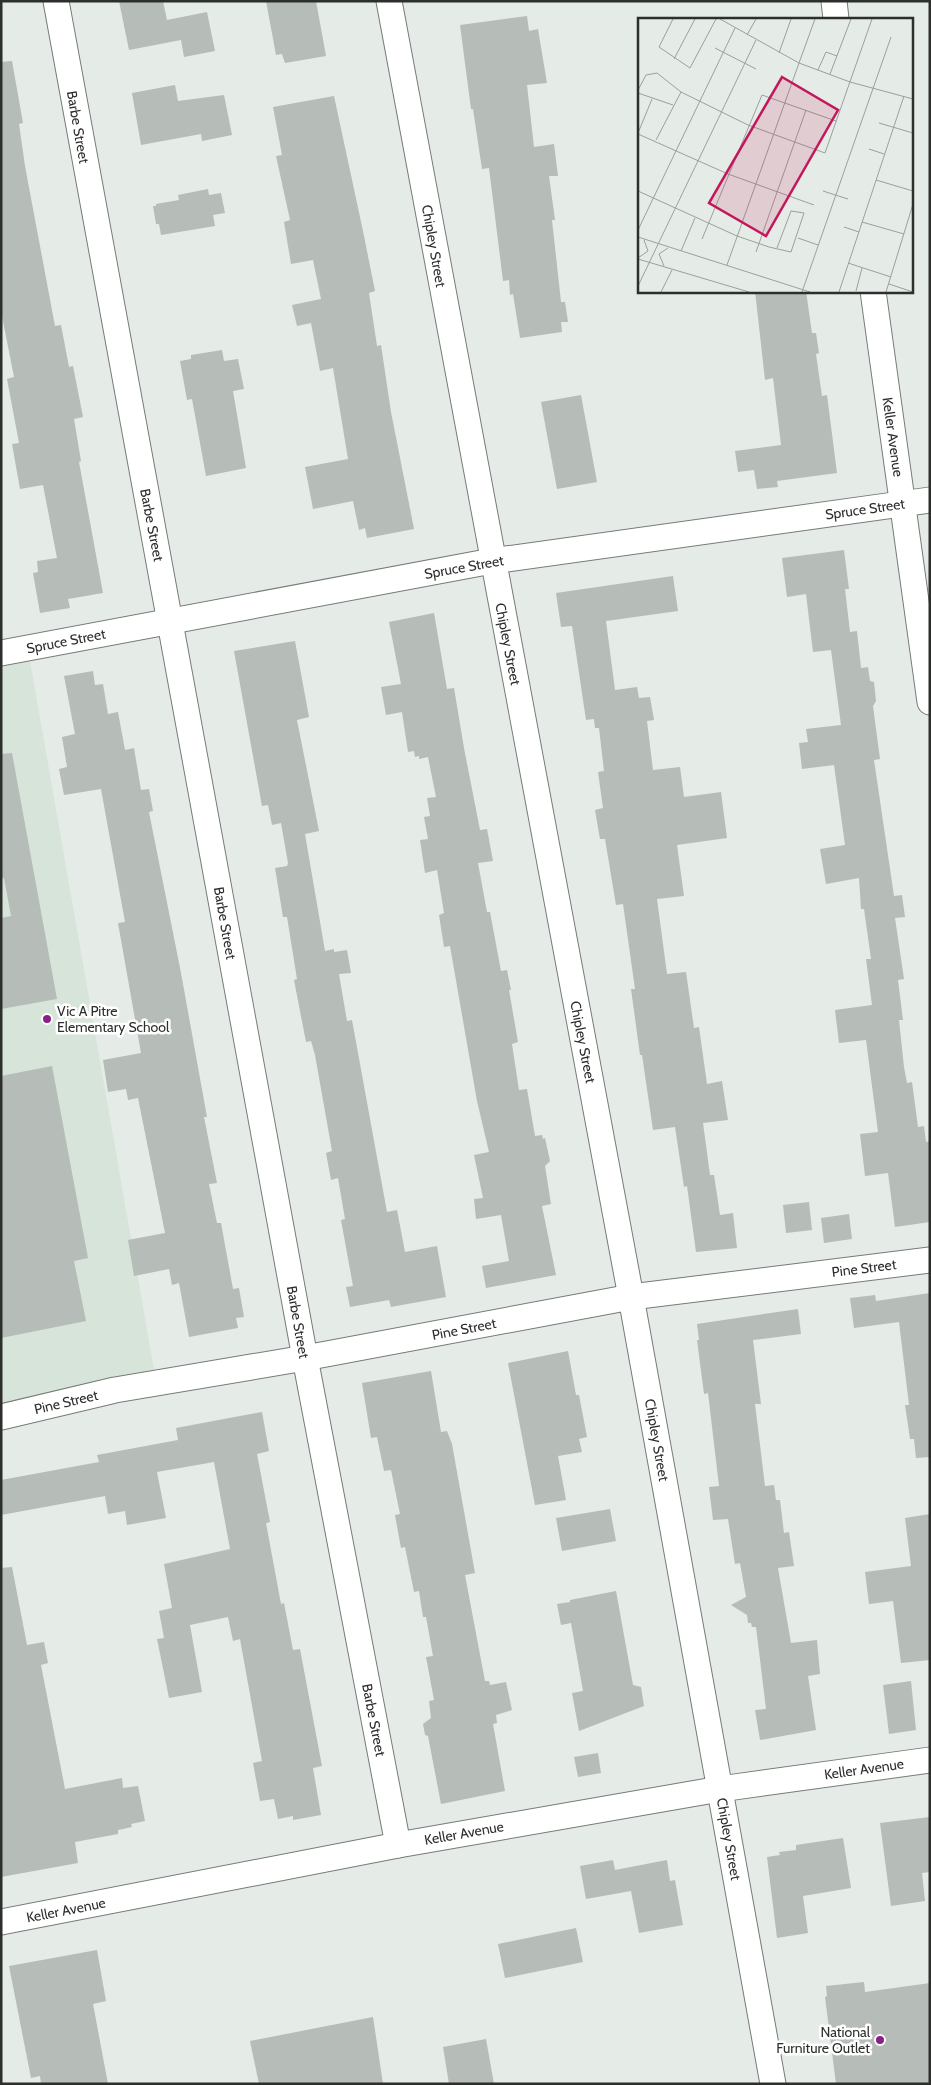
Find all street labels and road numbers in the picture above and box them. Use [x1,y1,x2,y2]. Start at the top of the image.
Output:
street label: Barbe Street [63,89,93,165]
street label: Chipley Street [418,203,450,289]
street label: Keller Avenue [879,396,907,478]
street label: Barbe Street [136,487,168,563]
street label: Spruce Street [824,494,906,523]
street label: Spruce Street [423,551,505,583]
street label: Chipley Street [491,601,525,687]
street label: Spruce Street [25,624,107,657]
street label: Barbe Street [210,885,240,961]
street label: Chipley Street [566,999,600,1085]
street label: Pine Street [831,1255,898,1281]
street label: Barbe Street [283,1284,313,1360]
street label: Pine Street [430,1314,498,1344]
street label: Pine Street [32,1386,100,1418]
street label: Chipley Street [641,1397,673,1483]
street label: Barbe Street [358,1682,390,1758]
street label: Keller Avenue [823,1755,905,1783]
street label: Chipley Street [713,1796,745,1882]
street label: Keller Avenue [423,1817,505,1849]
street label: Keller Avenue [25,1894,107,1926]

